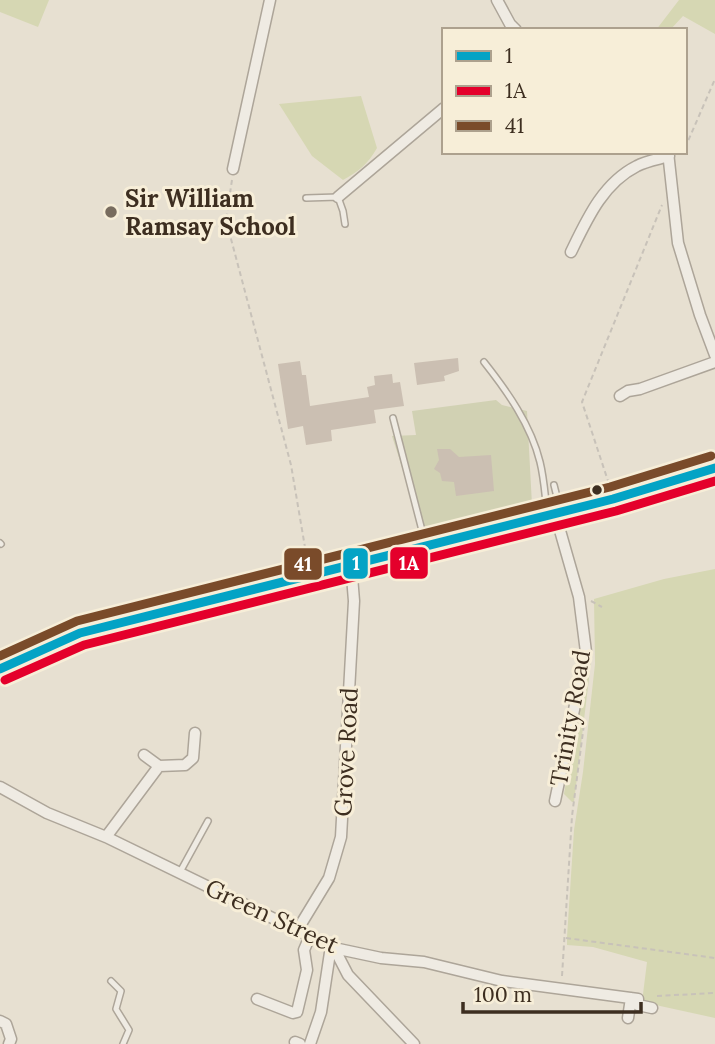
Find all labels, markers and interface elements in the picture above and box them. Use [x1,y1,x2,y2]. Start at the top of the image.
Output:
legend [442,28,687,154]
text: 1 [505,42,513,69]
text: 1A [505,77,527,104]
text: 41 [505,112,524,139]
place label: Sir William Ramsay School [125,183,296,242]
marker: Sir William Ramsay School [103,204,119,220]
unlabelled marker [590,483,604,497]
line badge: 1A [389,546,429,580]
line badge: 41 [283,547,323,581]
line badge: 1 [342,547,369,580]
text: 1 [352,551,360,575]
text: 1A [399,551,420,575]
text: 41 [294,552,312,576]
street label: Trinity Road [543,647,597,789]
street label: Grove Road [327,687,365,817]
street label: Green Street [201,872,344,961]
scale bar [463,970,642,1014]
text: 100 m [474,981,532,1008]

